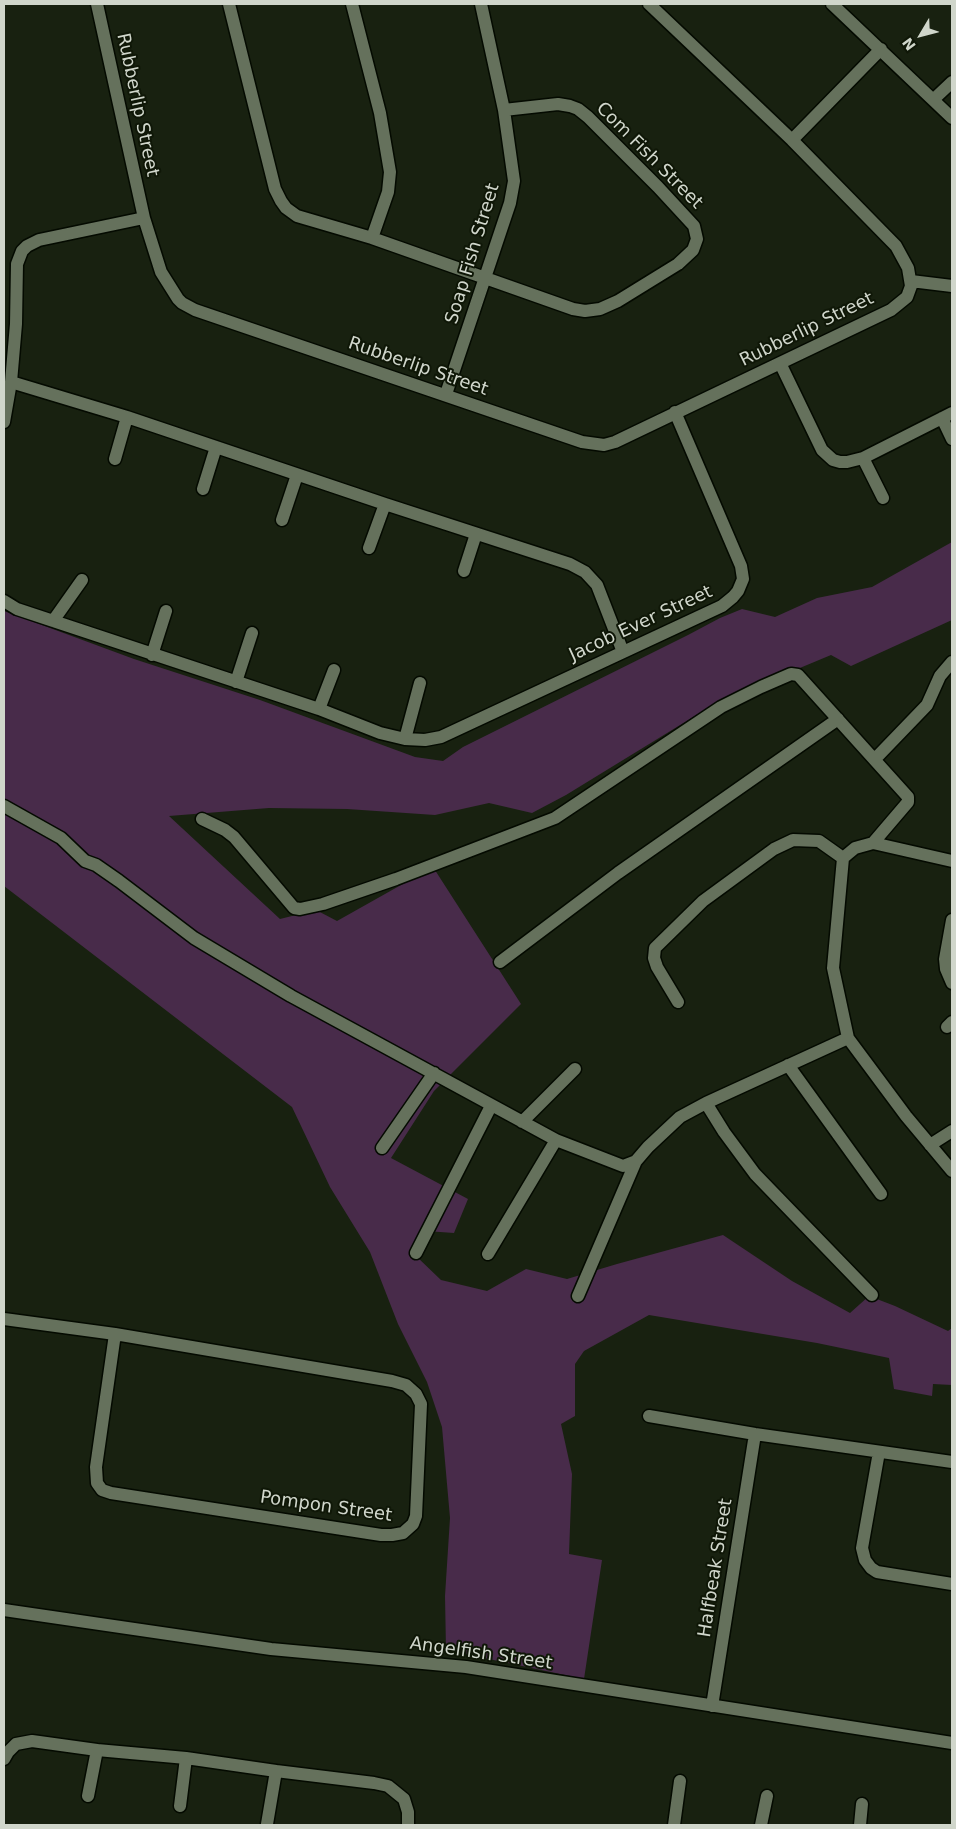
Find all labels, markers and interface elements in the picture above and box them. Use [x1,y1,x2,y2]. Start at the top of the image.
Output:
north arrow [896,10,946,60]
street label: Rubberlip Street [111,31,163,179]
text: N [899,35,919,54]
street label: Com Fish Street [591,98,707,214]
street label: Soap Fish Street [441,181,505,327]
street label: Rubberlip Street [737,288,877,372]
street label: Rubberlip Street [345,333,491,401]
street label: Jacob Ever Street [566,581,716,667]
street label: Pompon Street [259,1487,393,1527]
street label: Halfbeak Street [694,1497,738,1639]
street label: Angelfish Street [408,1633,554,1675]

